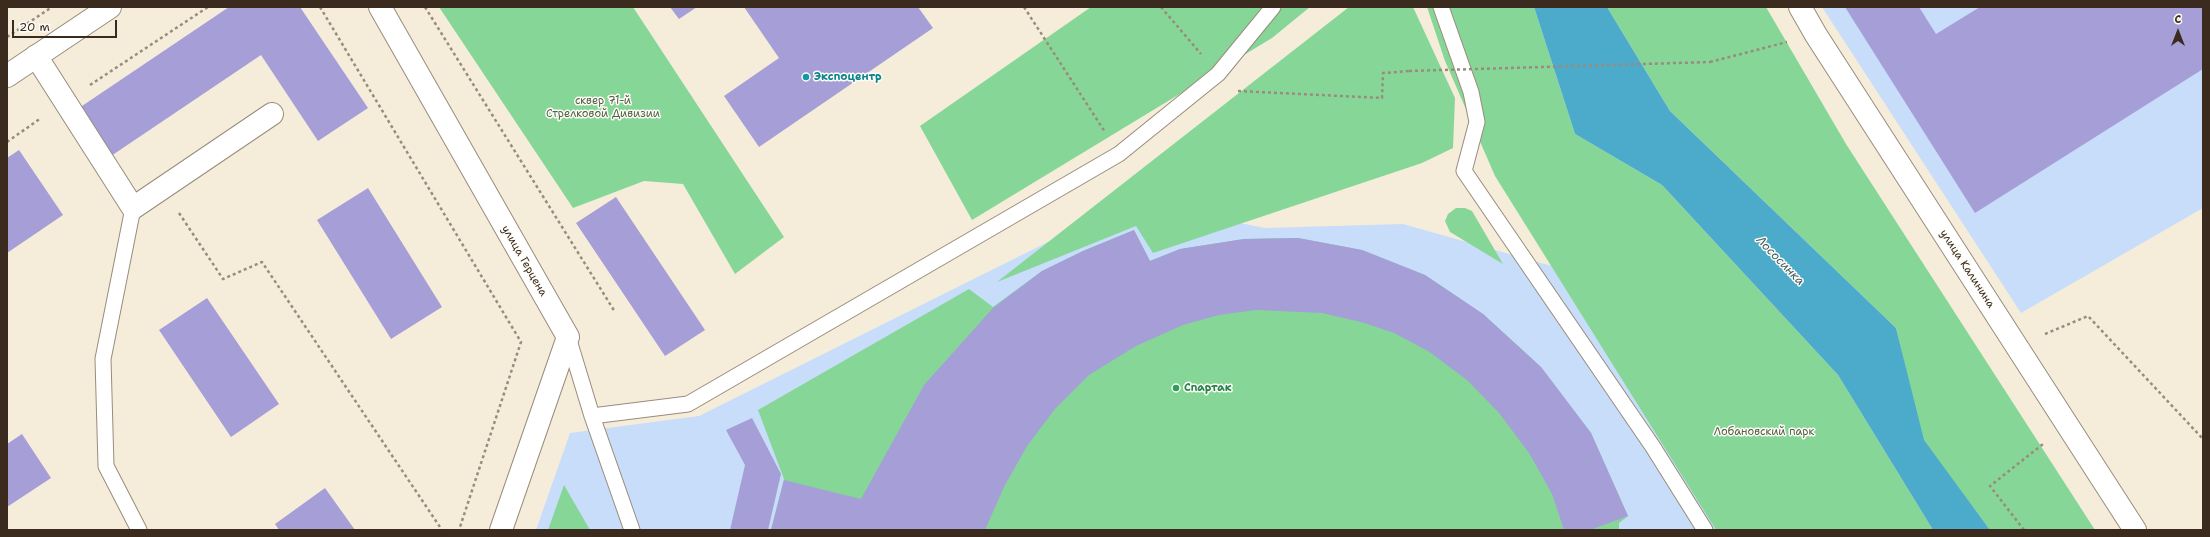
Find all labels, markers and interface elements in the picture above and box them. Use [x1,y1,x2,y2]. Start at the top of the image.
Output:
scale bar [14,12,119,38]
north arrow [2158,12,2198,52]
text: С [2175,12,2181,27]
text: 20 m [19,19,50,35]
place label: Экспоцентр [814,70,882,84]
marker: Экспоцентр [801,72,811,82]
park label: сквер 71-й Стрелковой Дивизии [546,94,660,120]
street label: улица Герцена [498,223,550,299]
street label: улица Калинина [1937,227,1997,311]
water label: Лососинка [1753,233,1807,289]
place label: Спартак [1184,381,1232,395]
marker: Спартак [1171,383,1181,393]
park label: Лобановский парк [1714,425,1814,439]

